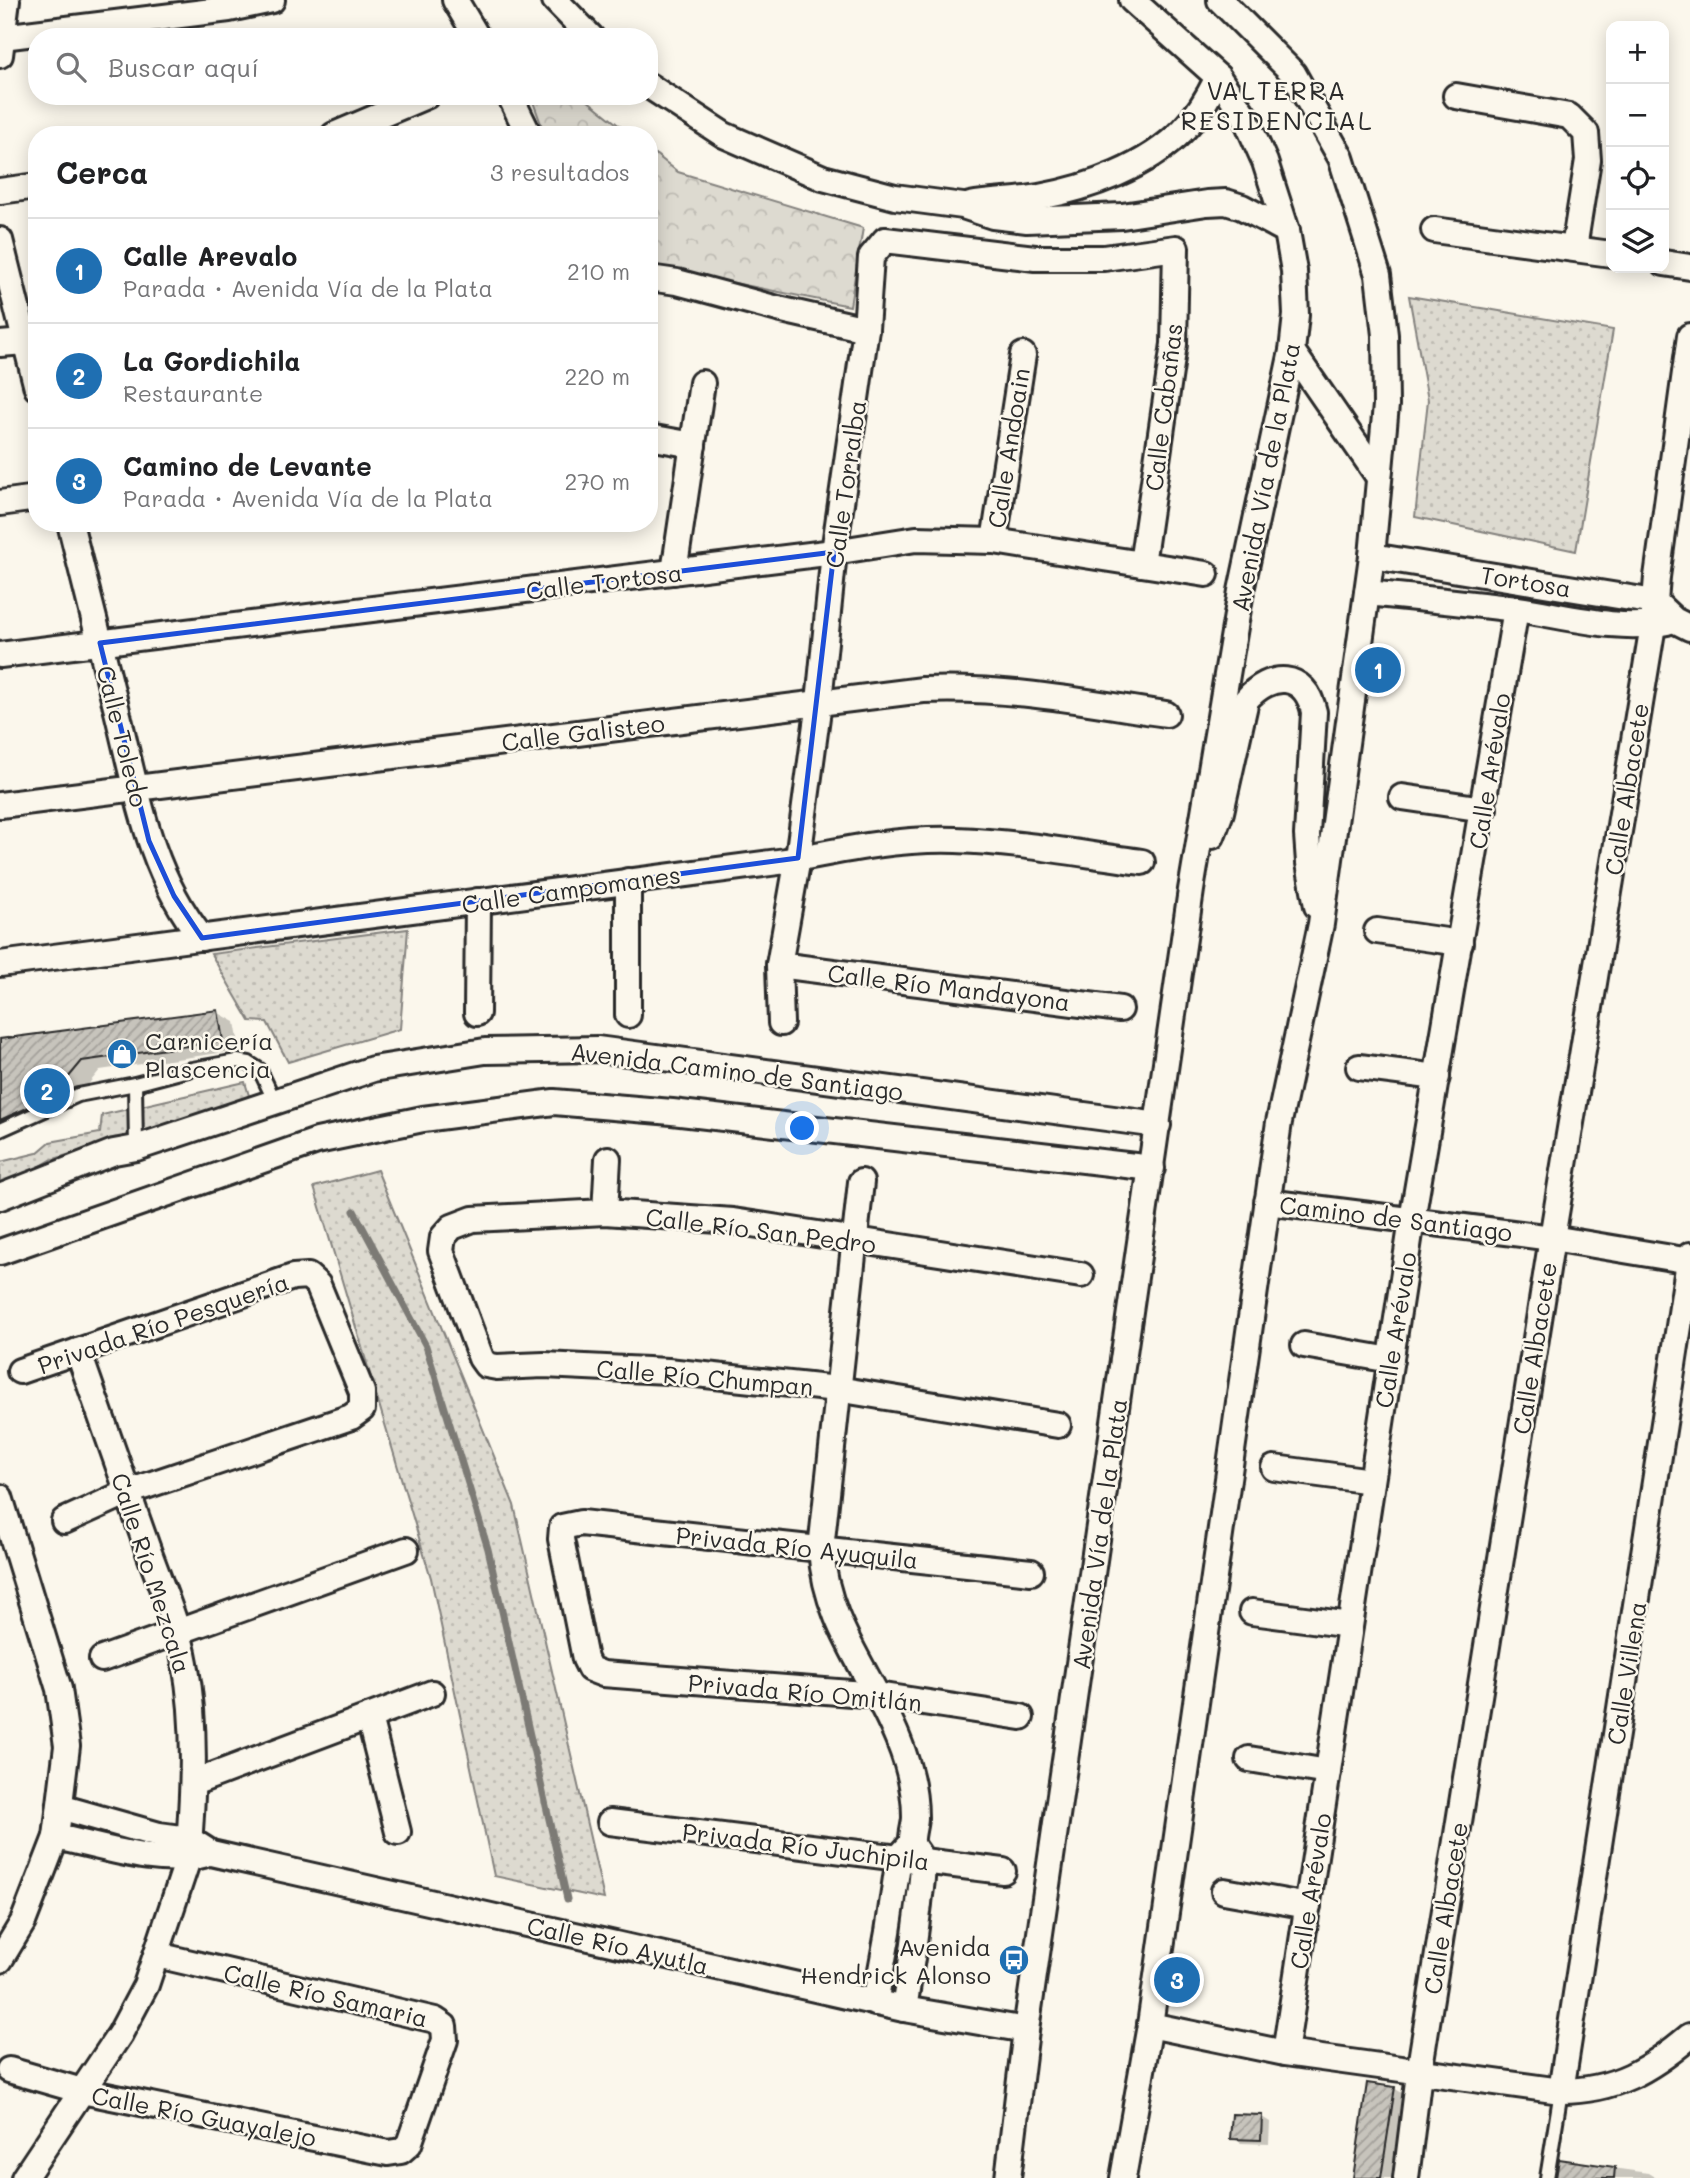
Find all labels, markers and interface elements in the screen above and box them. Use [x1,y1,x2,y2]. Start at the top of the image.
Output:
map controls [1606,21,1669,273]
button: + [1606,21,1669,84]
search box [28,28,658,105]
icon: search [52,48,90,86]
text: Buscar aquí [108,50,259,84]
district label: VALTERRA RESIDENCIAL [1180,73,1374,137]
button: − [1606,84,1669,147]
button: locate [1606,147,1669,210]
text: Cerca [56,152,148,192]
text: 3 resultados [490,157,630,187]
button: layers [1606,210,1669,273]
text: Calle Arevalo [123,239,297,273]
text: 1 [74,256,84,286]
text: 210 m [567,256,630,286]
text: Parada · Avenida Vía de la Plata [123,273,493,303]
street label: Calle Cabañas [1137,321,1189,493]
street label: Avenida Vía de la Plata [1224,340,1306,614]
text: La Gordichila [123,344,300,378]
text: 2 [73,361,85,391]
text: 220 m [564,361,630,391]
street label: Calle Andoain [980,366,1036,530]
text: Restaurante [123,378,263,408]
street label: Calle Torralba [818,398,872,570]
text: Camino de Levante [123,449,372,483]
text: 3 [72,466,86,496]
text: 270 m [565,466,630,496]
text: Parada · Avenida Vía de la Plata [123,483,493,513]
street label: Calle Tortosa [524,556,684,606]
street label: Tortosa [1479,559,1573,603]
pin: 1 [1355,644,1401,696]
street label: Calle Toledo [90,662,156,810]
street label: Calle Arévalo [1461,691,1517,851]
street label: Calle Albacete [1597,701,1655,877]
street label: Calle Galisteo [500,707,666,757]
street label: Calle Campomanes [460,858,682,920]
street label: Calle Río Mandayona [826,957,1072,1017]
place label: Carnicería Plascencia [145,1025,273,1084]
street label: Avenida Camino de Santiago [569,1035,905,1107]
shop icon: Carnicería Plascencia [105,1037,139,1071]
pin: 2 [24,1065,70,1117]
your location [785,1111,819,1145]
street label: Camino de Santiago [1278,1188,1514,1248]
street label: Calle Río San Pedro [644,1200,878,1260]
street label: Calle Arévalo [1367,1250,1423,1410]
street label: Calle Albacete [1505,1260,1563,1436]
street label: Privada Río Pesquería [33,1265,293,1381]
street label: Calle Río Chumpan [595,1352,815,1402]
street label: Avenida Vía de la Plata [1065,1396,1133,1672]
street label: Calle Río Mezcala [105,1469,199,1677]
street label: Privada Río Ayuquila [674,1519,920,1575]
street label: Calle Villena [1599,1599,1653,1747]
street label: Privada Río Omitlán [687,1666,923,1718]
street label: Calle Arévalo [1282,1811,1338,1971]
street label: Privada Río Juchipila [681,1815,931,1877]
street label: Calle Albacete [1416,1820,1474,1996]
street label: Calle Río Ayutla [524,1909,712,1981]
place label: Avenida Hendrick Alonso [801,1931,991,1990]
bus stop icon: Avenida Hendrick Alonso [997,1943,1031,1977]
pin: 3 [1154,1954,1200,2006]
street label: Calle Río Samaria [221,1956,431,2034]
street label: Calle Río Guayalejo [89,2079,319,2153]

